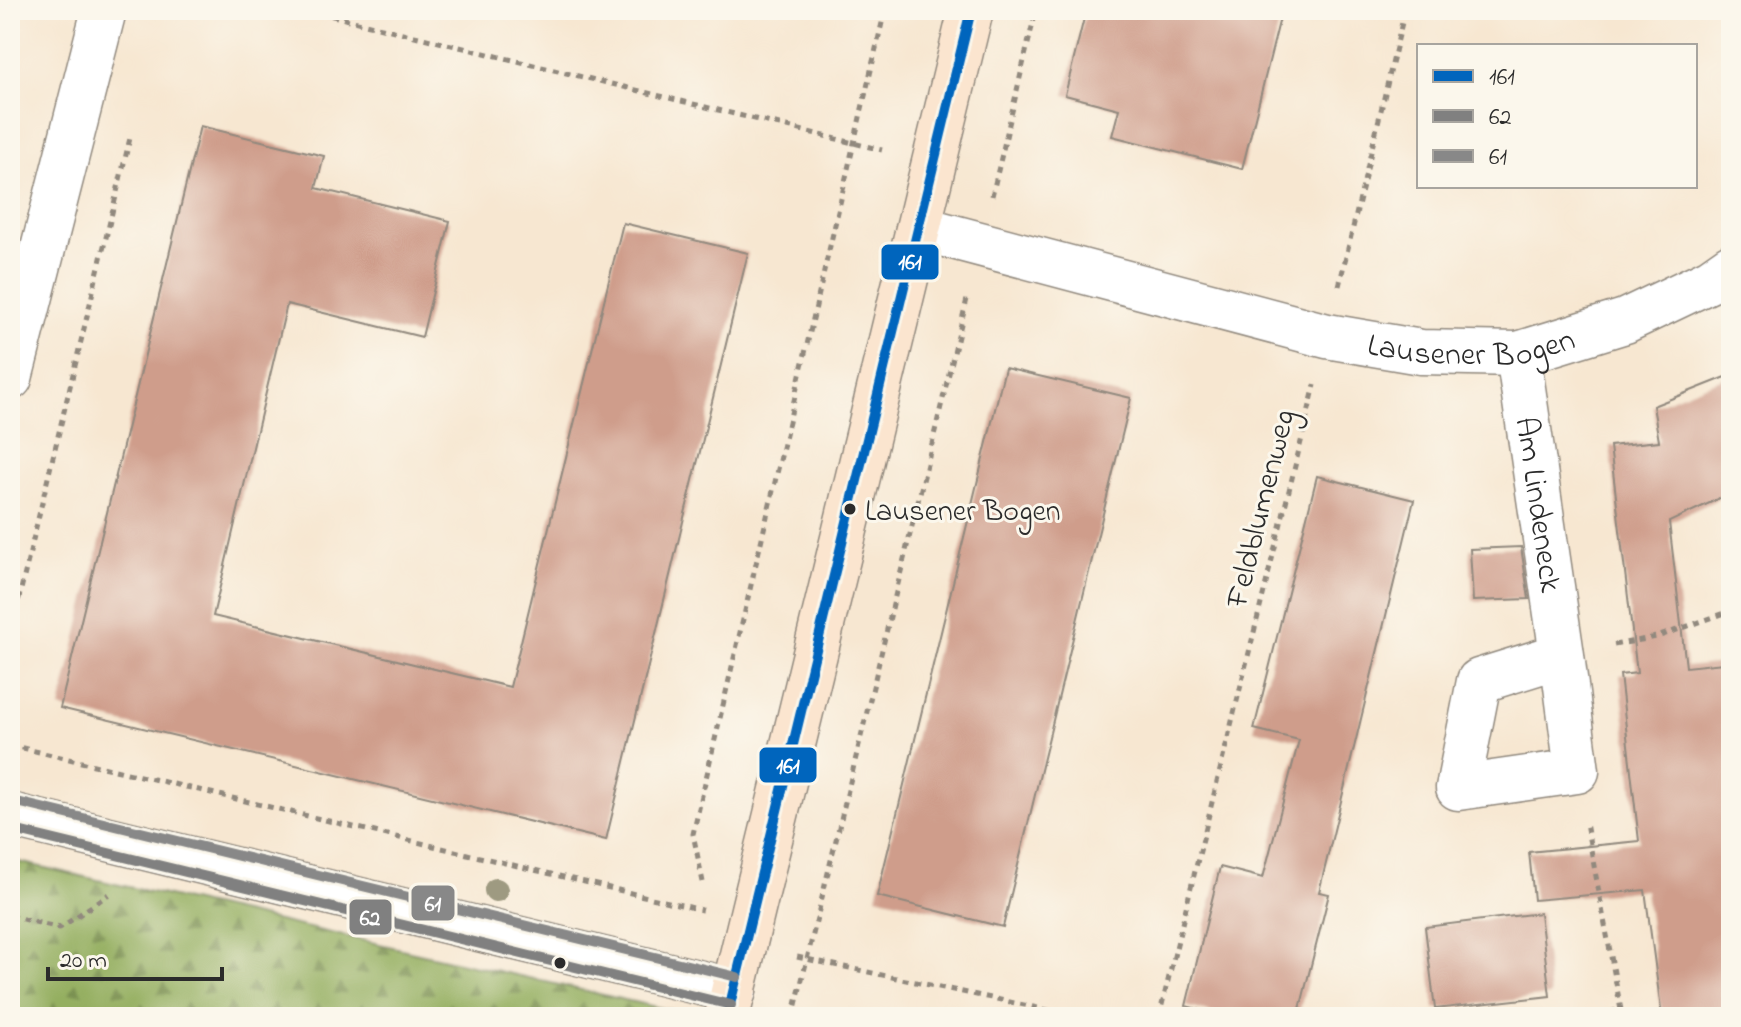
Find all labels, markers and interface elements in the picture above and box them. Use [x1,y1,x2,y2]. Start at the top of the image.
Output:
legend [1417,44,1697,188]
text: 161 [1489,61,1515,96]
text: 62 [1489,101,1512,136]
text: 61 [1489,141,1508,176]
line badge: 161 [880,243,940,281]
text: 161 [898,248,922,280]
street label: Lausener Bogen [1363,318,1581,381]
street label: Feldblumenweg [1215,405,1310,614]
street label: Am Lindeneck [1500,414,1573,597]
place label: Lausener Bogen [865,491,1061,535]
marker: Lausener Bogen [842,501,858,517]
line badge: 161 [758,746,818,784]
text: 161 [776,752,800,784]
line badge: 61 [410,884,456,922]
text: 61 [425,890,441,922]
line badge: 62 [348,898,393,936]
text: 62 [360,904,380,936]
scale bar [48,931,222,981]
text: 20 m [60,944,107,979]
unlabelled marker [552,955,568,971]

